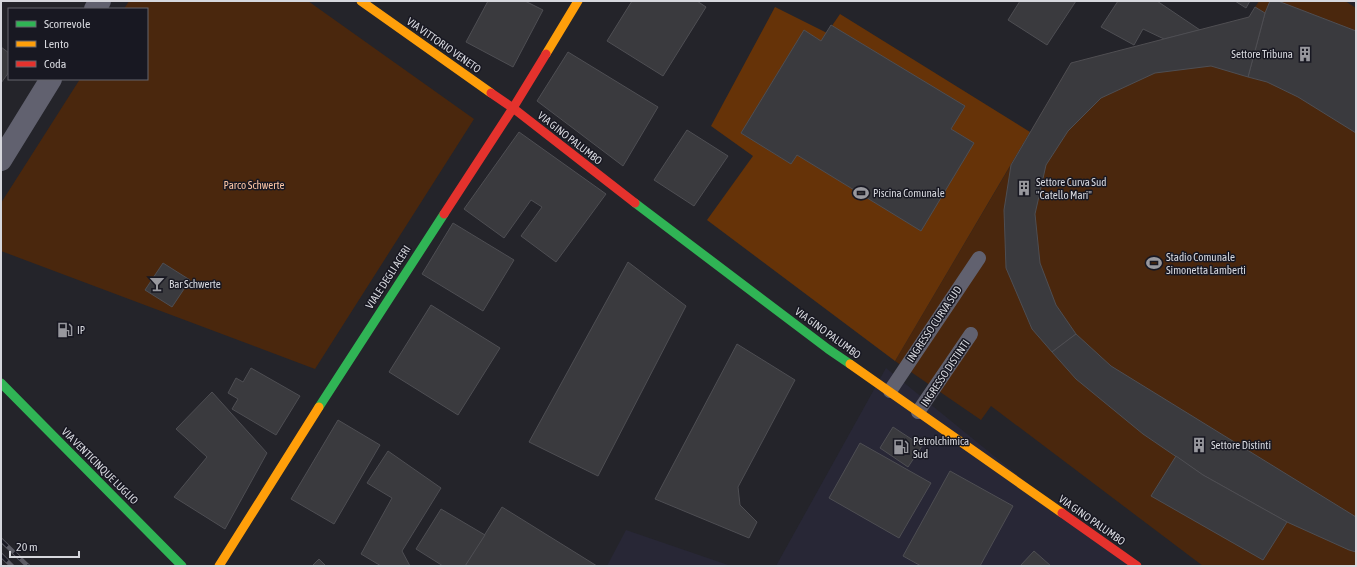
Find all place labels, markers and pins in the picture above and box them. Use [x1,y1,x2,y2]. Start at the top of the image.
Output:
building icon: Settore Tribuna [1296,45,1314,63]
place label: Settore Tribuna [1231,48,1293,60]
place label: Settore Curva Sud "Catello Mari" [1036,176,1106,201]
building icon: Settore Curva Sud "Catello Mari" [1015,179,1033,197]
sports icon: Piscina Comunale [852,184,870,202]
place label: Piscina Comunale [873,187,945,199]
place label: Stadio Comunale Simonetta Lamberti [1166,251,1246,276]
sports icon: Stadio Comunale Simonetta Lamberti [1145,254,1163,272]
bar icon: Bar Schwerte [148,275,166,293]
place label: Bar Schwerte [169,278,221,290]
fuel station icon: IP [56,321,74,339]
place label: IP [77,324,85,336]
place label: Petrolchimica Sud [913,435,969,460]
building icon: Settore Distinti [1190,436,1208,454]
fuel station icon: Petrolchimica Sud [892,438,910,456]
place label: Settore Distinti [1211,439,1271,451]

